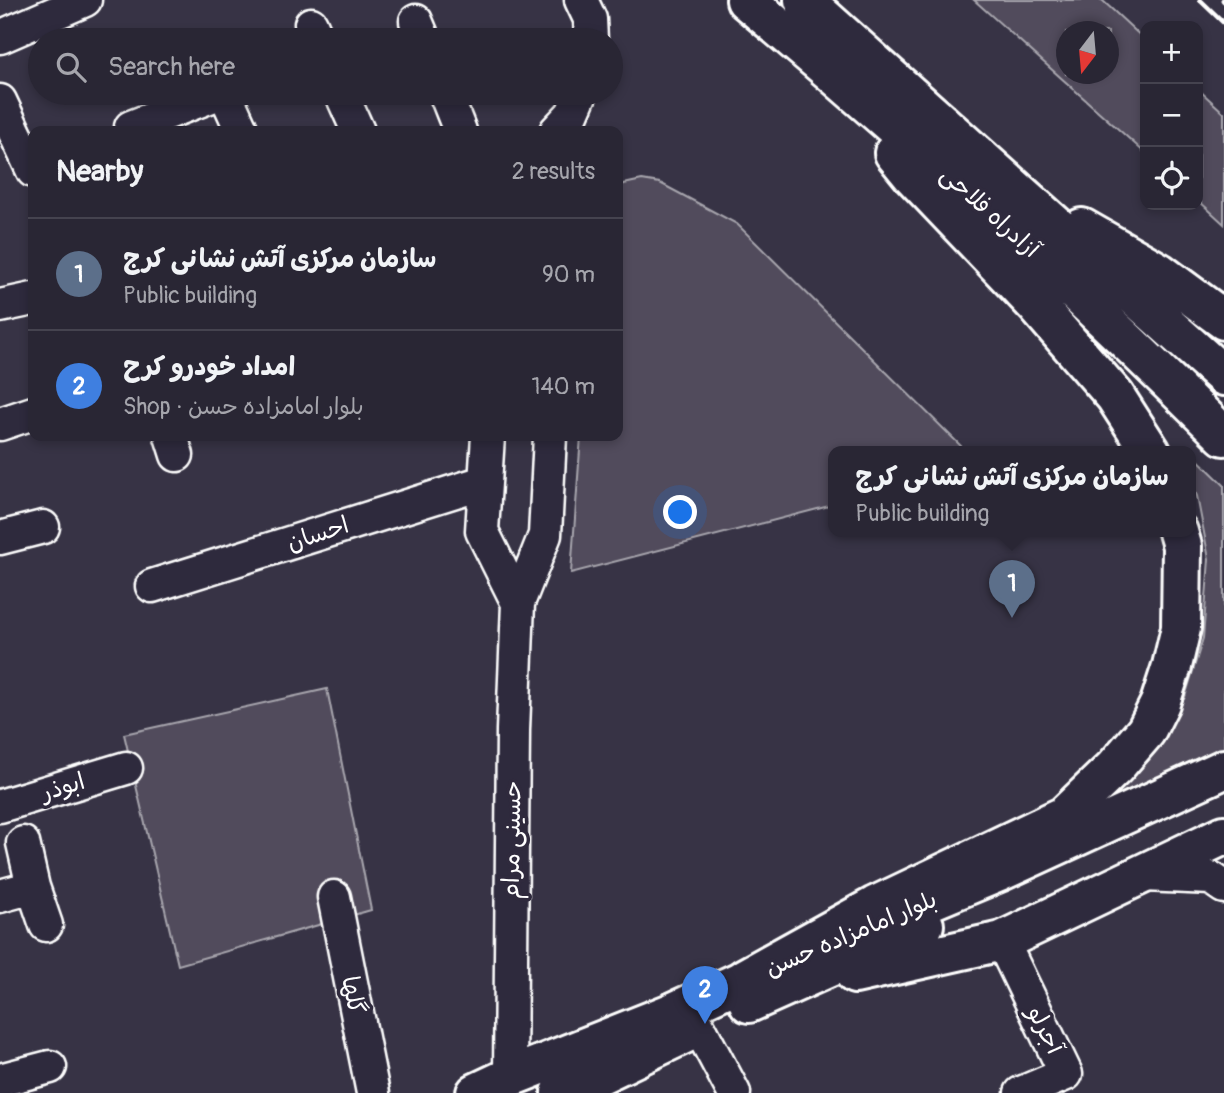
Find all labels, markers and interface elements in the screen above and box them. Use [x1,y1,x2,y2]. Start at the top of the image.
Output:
north arrow [1056,21,1119,84]
map controls [1140,21,1203,210]
button: + [1140,21,1203,84]
search box [28,28,623,105]
icon: search [52,48,90,86]
text: Search here [108,51,235,83]
button: − [1140,84,1203,147]
button: locate [1140,147,1203,210]
text: Nearby [56,153,143,190]
text: 2 results [512,157,595,186]
street label: آزادراه فلاحی [935,160,1046,265]
text: سازمان مرکزی آتش نشانی کرج [123,243,436,275]
text: 1 [75,260,84,289]
text: 90 m [542,260,595,289]
text: Public building [123,281,257,310]
text: امداد خودرو کرح [123,351,295,383]
text: 2 [73,372,85,401]
text: 140 m [532,372,595,401]
text: Shop · بلوار امامزاده حسن [123,392,364,421]
popup [828,446,1196,537]
text: سازمان مرکزی آتش نشانی کرج [855,461,1169,493]
your location [663,495,697,529]
text: Public building [855,499,989,528]
street label: احسان [283,510,353,558]
pin: 1 [989,560,1035,618]
street label: ابوذر [36,767,89,808]
street label: حسینی مرام [496,780,532,900]
street label: بلوار امامزاده حسن [761,885,941,983]
pin: 2 [682,966,728,1024]
street label: گلها [335,973,371,1017]
street label: آجرلو [1021,1000,1069,1060]

